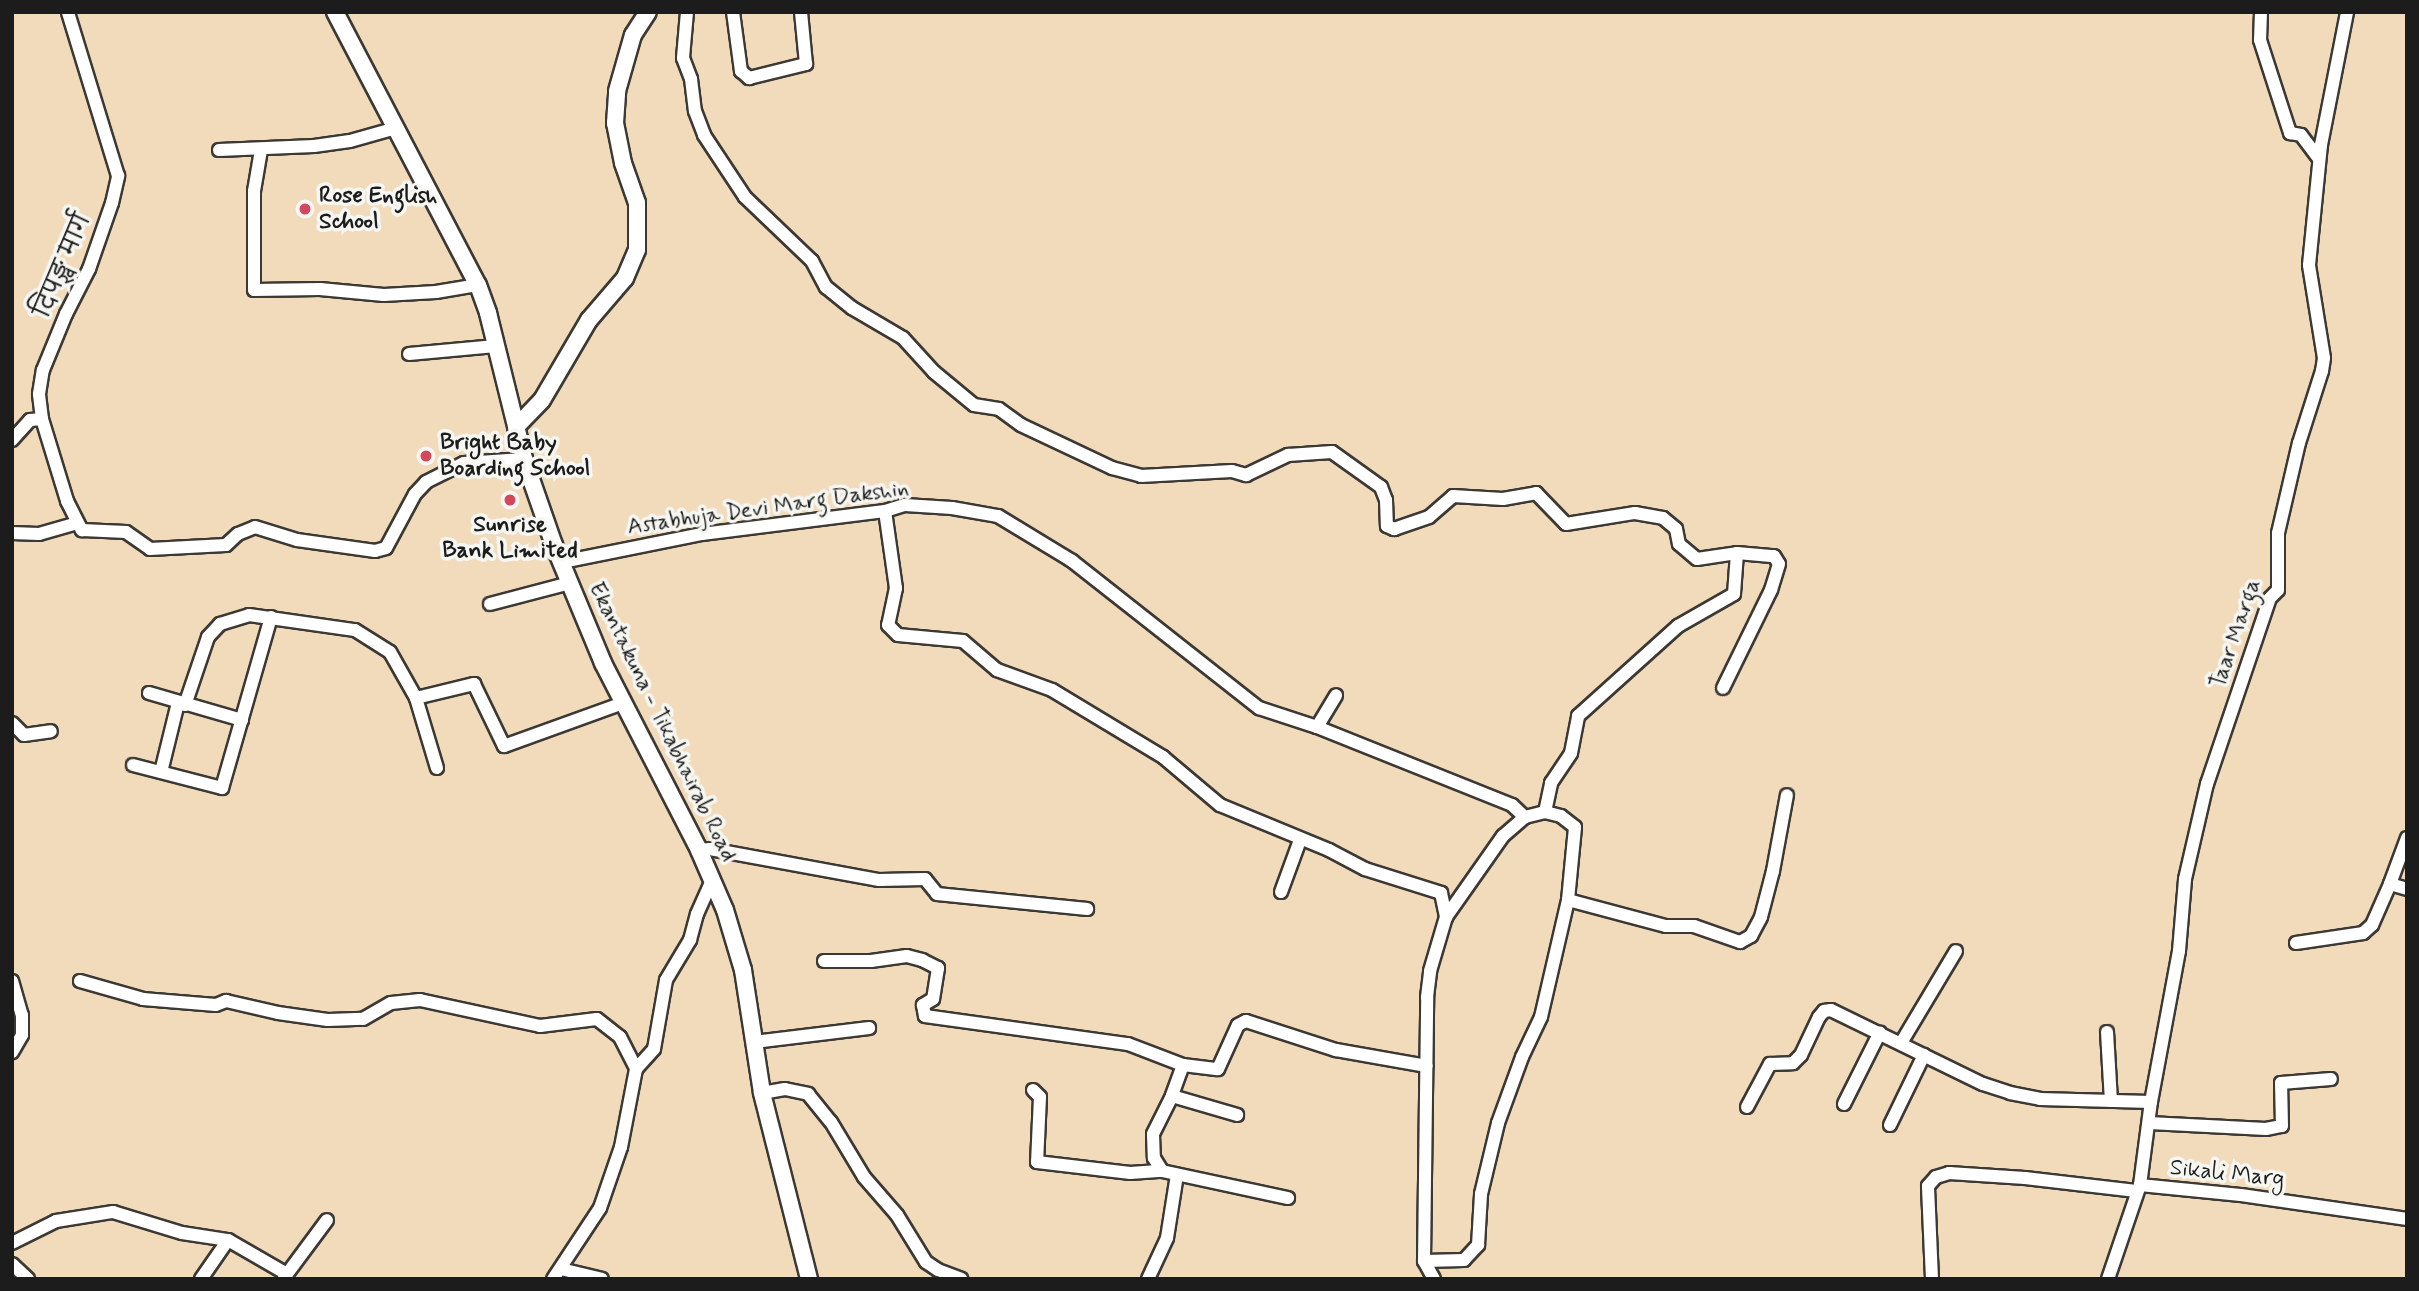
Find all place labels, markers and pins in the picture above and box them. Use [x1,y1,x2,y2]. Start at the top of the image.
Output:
place label: Rose English School [319,182,438,236]
marker: Rose English School [297,201,313,217]
place label: Bright Baby Boarding School [440,429,590,483]
marker: Bright Baby Boarding School [418,448,434,464]
marker: Sunrise Bank Limited [502,492,518,508]
place label: Sunrise Bank Limited [442,511,578,565]

